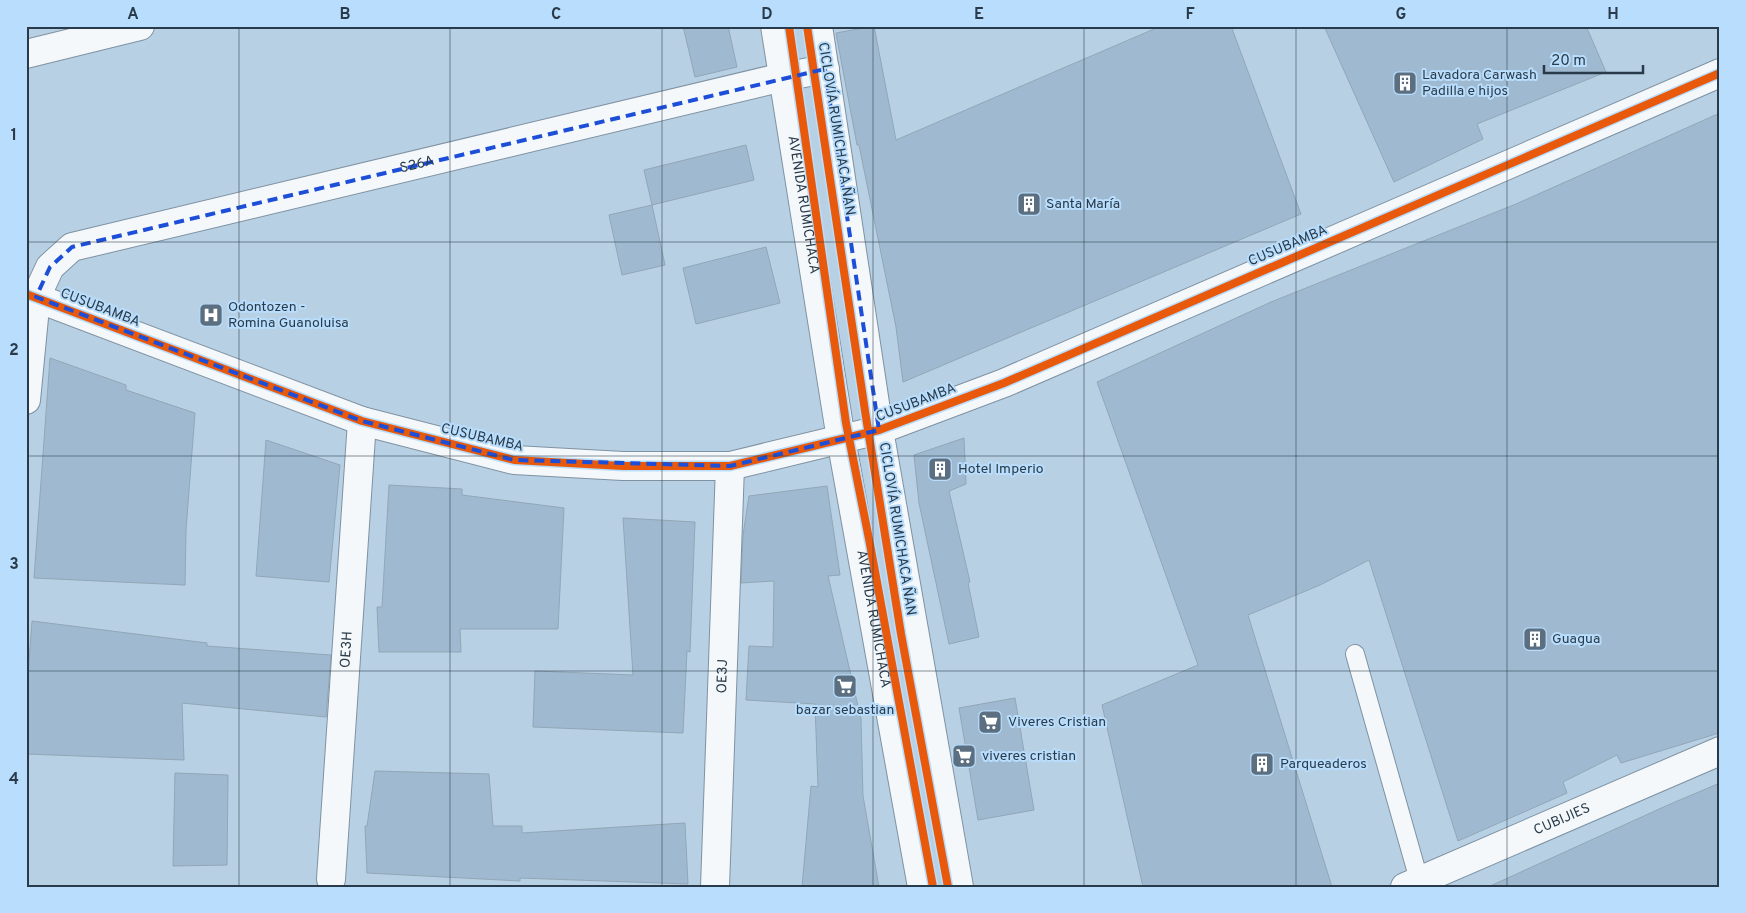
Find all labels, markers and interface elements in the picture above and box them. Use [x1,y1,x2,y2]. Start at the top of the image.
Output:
text: A [127,5,139,25]
text: B [339,5,351,25]
text: C [551,5,561,25]
text: D [761,5,773,25]
text: E [974,5,984,25]
text: F [1185,5,1195,25]
text: G [1396,5,1406,25]
text: H [1607,5,1619,25]
street label: CICLOVÍA RUMICHACA ÑAN [814,41,859,217]
scale bar [1544,42,1642,74]
text: 20 m [1551,52,1586,71]
place label: Lavadora Carwash Padilla e hijos [1422,67,1537,100]
building icon: Lavadora Carwash Padilla e hijos [1392,70,1418,96]
text: 1 [11,126,17,146]
street label: AVENIDA RUMICHACA [784,134,823,275]
street label: S26A [398,152,436,177]
building icon: Santa María [1016,191,1042,217]
place label: Santa María [1046,196,1120,213]
street label: CUSUBAMBA [1246,222,1330,270]
street label: CUSUBAMBA [58,285,142,331]
place label: Odontozen - Romina Guanoluisa [228,299,349,332]
hospital icon: Odontozen - Romina Guanoluisa [198,302,224,328]
text: 2 [9,341,19,361]
street label: CUSUBAMBA [874,380,958,426]
street label: CUSUBAMBA [439,420,525,456]
street label: CICLOVÍA RUMICHACA ÑAN [875,441,920,617]
building icon: Hotel Imperio [927,456,953,482]
place label: Hotel Imperio [958,461,1044,478]
street label: AVENIDA RUMICHACA [853,548,894,689]
text: 3 [9,555,19,575]
building icon: Guagua [1522,626,1548,652]
street label: OE3H [337,631,356,668]
place label: Guagua [1552,631,1600,648]
street label: OE3J [713,659,732,694]
supermarket icon: bazar sebastian [832,673,858,699]
place label: bazar sebastian [796,702,894,719]
supermarket icon: Viveres Cristian [977,709,1003,735]
place label: Viveres Cristian [1008,714,1106,731]
supermarket icon: viveres cristian [951,743,977,769]
place label: viveres cristian [982,748,1076,765]
building icon: Parqueaderos [1249,751,1275,777]
place label: Parqueaderos [1280,756,1367,773]
text: 4 [9,770,19,790]
street label: CUBIJIES [1531,800,1593,839]

